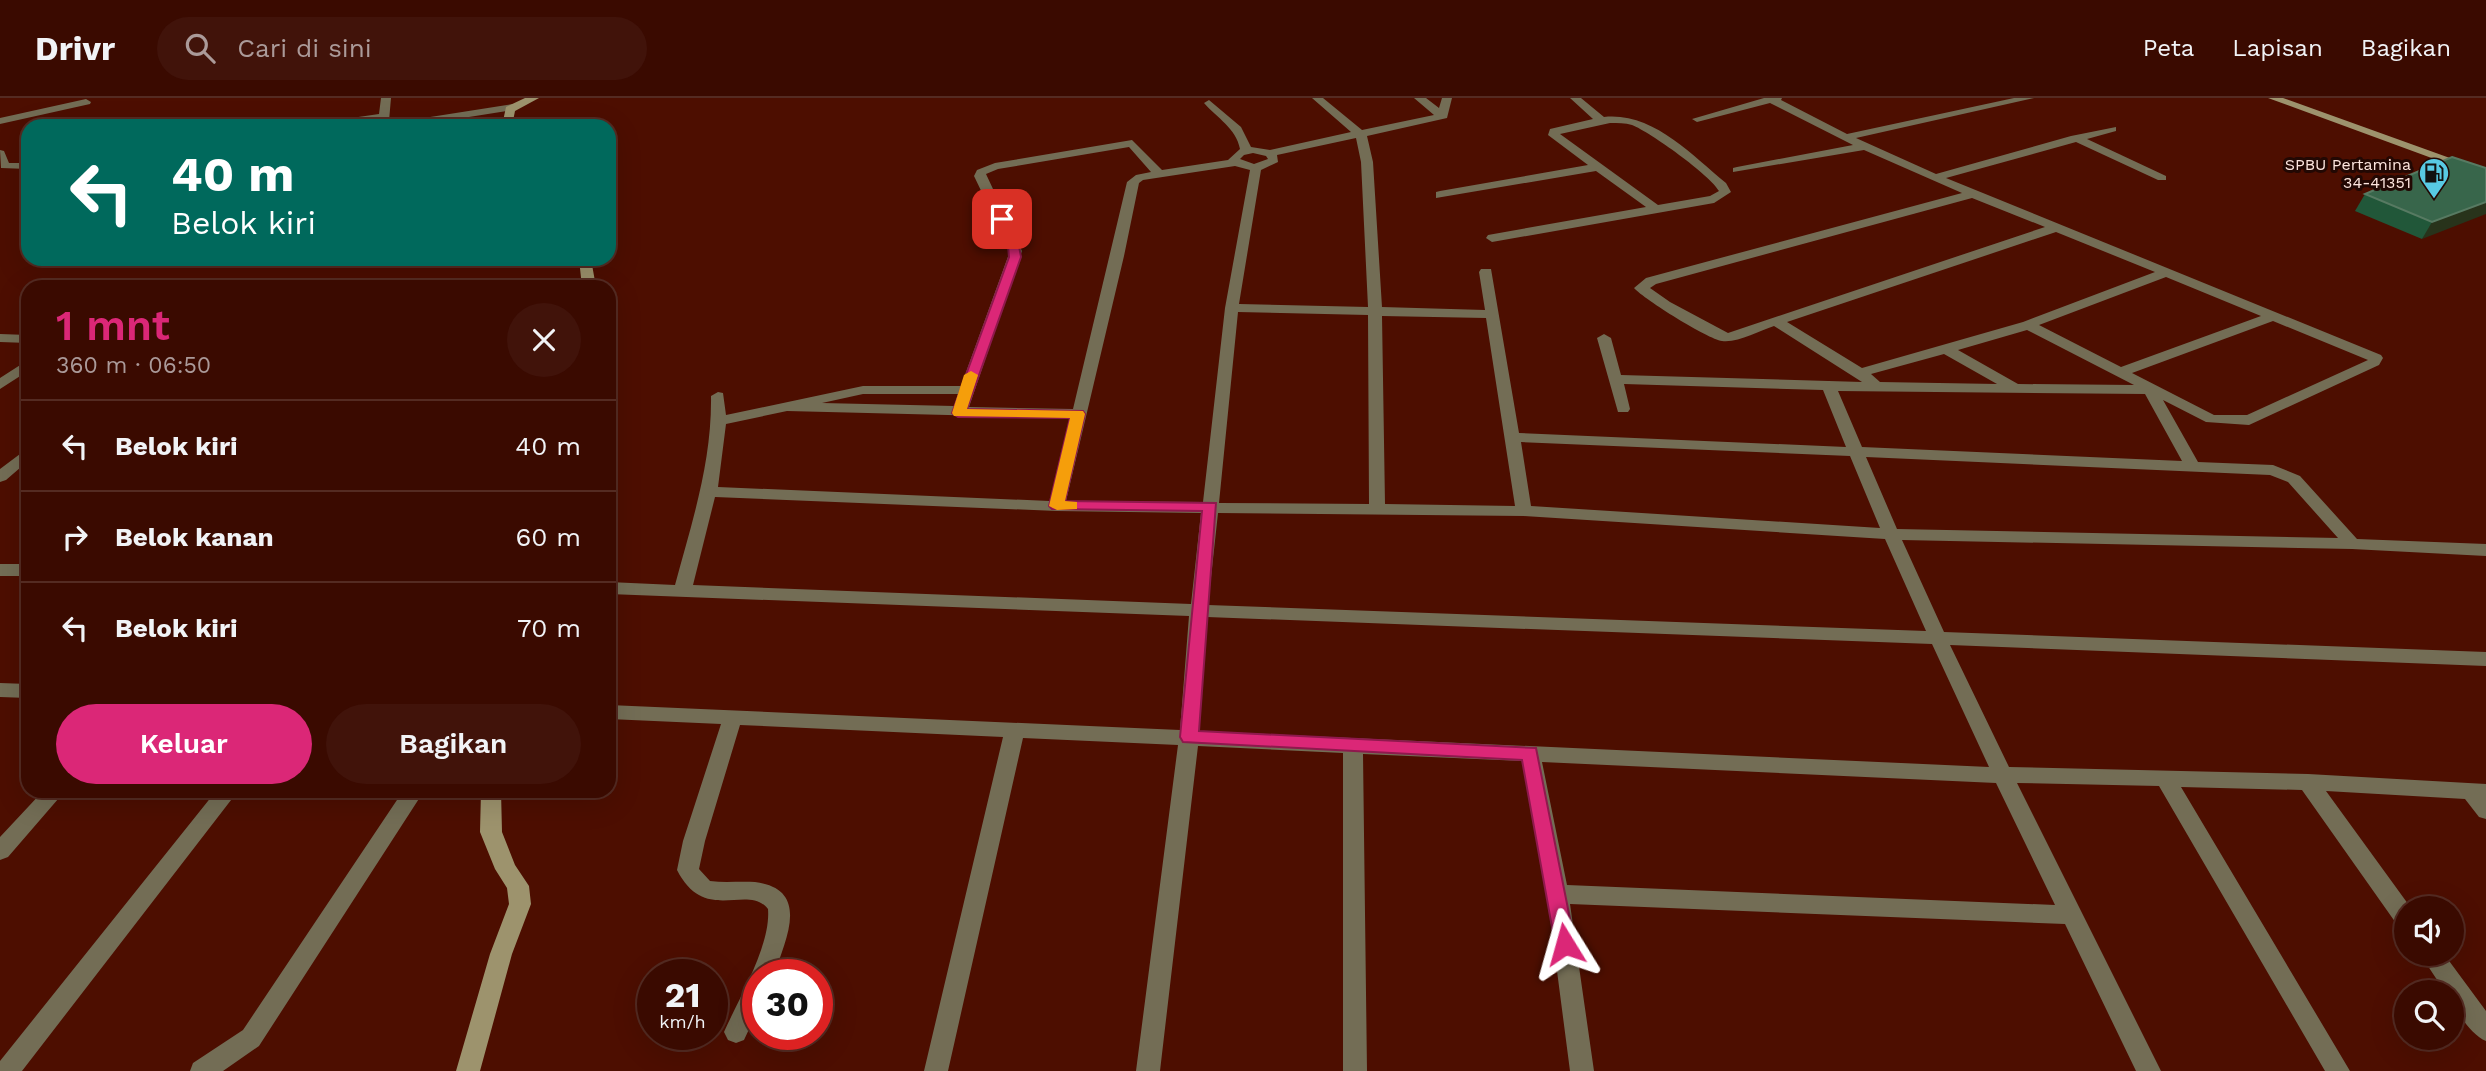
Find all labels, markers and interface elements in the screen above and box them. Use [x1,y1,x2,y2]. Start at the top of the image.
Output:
search box [157,17,647,80]
text: Drivr [35,29,115,68]
icon: search [181,29,219,67]
text: Cari di sini [237,33,372,63]
text: Peta [2143,34,2194,62]
text: Lapisan [2232,34,2323,62]
text: Bagikan [2361,34,2451,62]
text: 40 m [171,145,294,203]
icon: left [56,147,147,238]
place label: SPBU Pertamina 34-41351 [2285,155,2411,192]
fuel station icon: SPBU Pertamina 34-41351 [2417,156,2451,200]
pin [972,189,1032,249]
icon: arrive [983,200,1021,238]
text: Belok kiri [171,204,316,242]
text: 1 mnt [56,301,170,350]
button: close [507,303,581,377]
text: 360 m · 06:50 [56,352,211,379]
icon: left [56,427,94,465]
text: Belok kiri [115,431,238,461]
text: 40 m [515,431,581,461]
icon: right [56,518,94,556]
text: Belok kanan [115,522,274,552]
text: 60 m [515,522,581,552]
icon: left [56,609,94,647]
text: Belok kiri [115,613,238,643]
text: 70 m [517,613,581,643]
button: Keluar [56,704,312,784]
button: Bagikan [326,704,581,784]
map controls [2394,896,2464,1050]
button: sound [2394,896,2464,966]
position arrow [1528,907,1602,981]
speed limit sign: 30 [742,959,833,1050]
text: 21 [665,974,700,1016]
button: search [2394,980,2464,1050]
text: km/h [659,1011,706,1032]

